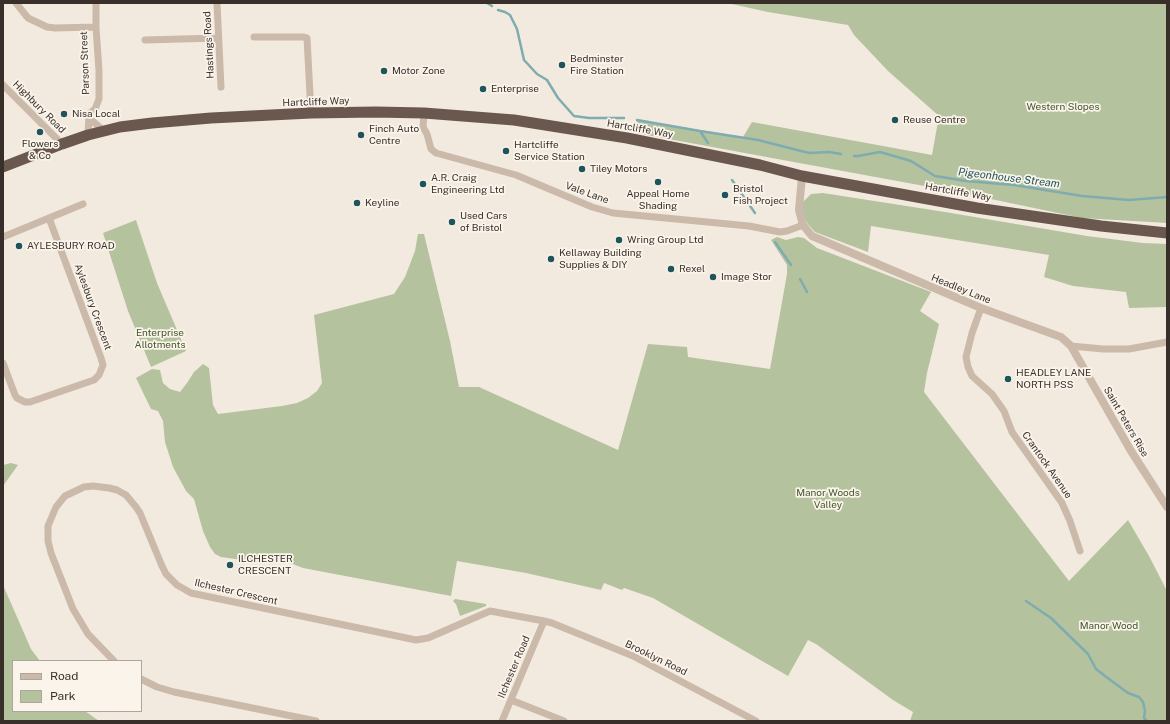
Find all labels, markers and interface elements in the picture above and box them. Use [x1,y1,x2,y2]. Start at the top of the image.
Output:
street label: Hastings Road [201,11,217,79]
street label: Parson Street [78,31,92,95]
place label: Bedminster Fire Station [570,53,624,76]
marker: Bedminster Fire Station [557,60,567,70]
place label: Motor Zone [392,65,445,77]
marker: Motor Zone [379,66,389,76]
street label: Highbury Road [10,78,68,136]
place label: Enterprise [491,83,539,95]
marker: Enterprise [478,84,488,94]
street label: Hartcliffe Way [282,95,350,109]
park label: Western Slopes [1027,101,1099,113]
place label: Nisa Local [72,108,120,120]
marker: Nisa Local [59,109,69,119]
place label: Reuse Centre [903,114,966,126]
marker: Reuse Centre [890,115,900,125]
street label: Hartcliffe Way [606,117,674,141]
place label: Finch Auto Centre [369,123,419,146]
marker: Flowers & Co [35,127,45,137]
marker: Finch Auto Centre [356,130,366,140]
place label: Flowers & Co [22,138,58,162]
place label: Hartcliffe Service Station [514,139,585,162]
marker: Hartcliffe Service Station [501,146,511,156]
place label: Tiley Motors [590,163,647,175]
marker: Tiley Motors [577,164,587,174]
water label: Pigeonhouse Stream [957,165,1061,191]
place label: A.R. Craig Engineering Ltd [431,172,505,196]
marker: Appeal Home Shading [653,177,663,187]
marker: A.R. Craig Engineering Ltd [418,179,428,189]
street label: Vale Lane [564,180,610,206]
street label: Hartcliffe Way [924,180,992,204]
place label: Bristol Fish Project [733,183,788,206]
place label: Appeal Home Shading [626,188,690,212]
marker: Bristol Fish Project [720,190,730,200]
place label: Keyline [365,197,399,209]
marker: Keyline [352,198,362,208]
place label: Used Cars of Bristol [460,210,507,234]
marker: Used Cars of Bristol [447,217,457,227]
place label: Wring Group Ltd [627,234,703,246]
marker: Wring Group Ltd [614,235,624,245]
place label: AYLESBURY ROAD [27,240,115,252]
marker: AYLESBURY ROAD [14,241,24,251]
place label: Kellaway Building Supplies & DIY [559,247,642,270]
marker: Kellaway Building Supplies & DIY [546,254,556,264]
street label: Aylesbury Crescent [72,262,114,352]
place label: Rexel [679,263,705,275]
marker: Rexel [666,264,676,274]
place label: Image Stor [721,271,772,283]
marker: Image Stor [708,272,718,282]
street label: Headley Lane [929,272,993,306]
park label: Enterprise Allotments [135,327,185,350]
place label: HEADLEY LANE NORTH PSS [1016,367,1091,390]
marker: HEADLEY LANE NORTH PSS [1003,374,1013,384]
street label: Saint Peters Rise [1101,385,1151,459]
street label: Crantock Avenue [1019,429,1075,501]
park label: Manor Woods Valley [796,487,860,510]
place label: ILCHESTER CRESCENT [238,553,293,576]
marker: ILCHESTER CRESCENT [225,560,235,570]
street label: Ilchester Crescent [193,577,279,607]
park label: Manor Wood [1080,620,1138,632]
street label: Ilchester Road [495,634,533,700]
street label: Brooklyn Road [623,638,689,678]
legend [12,660,142,712]
text: Road [50,669,78,683]
text: Park [50,689,76,703]

